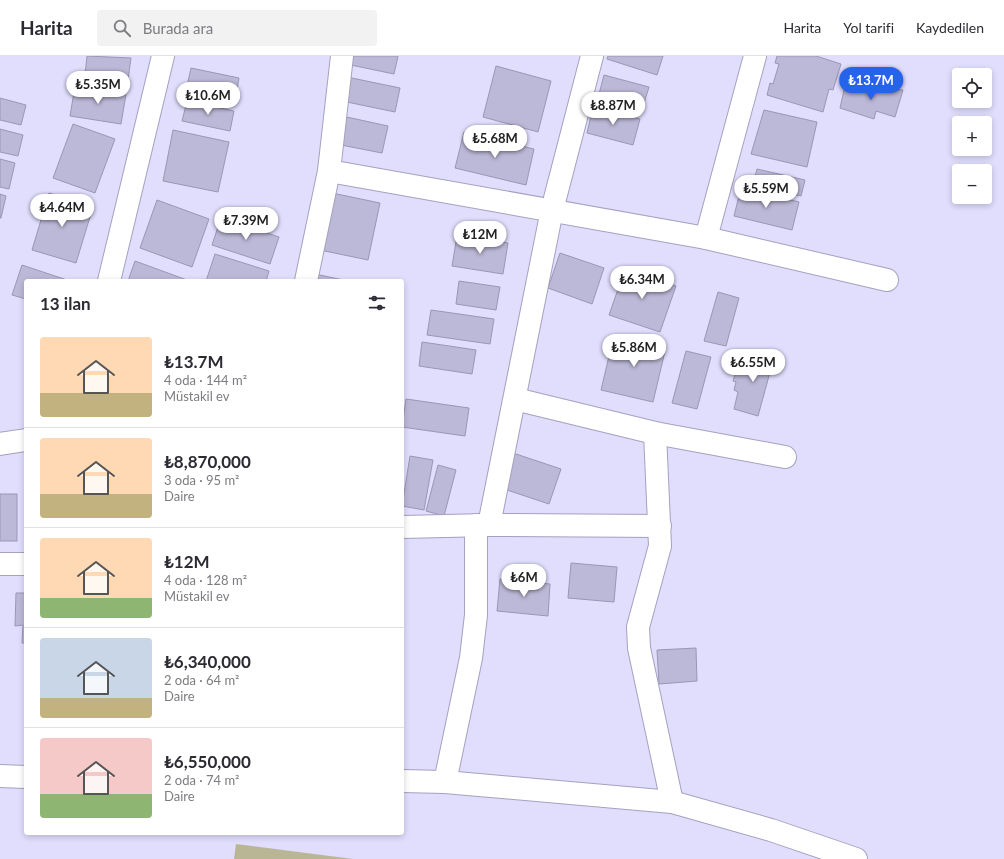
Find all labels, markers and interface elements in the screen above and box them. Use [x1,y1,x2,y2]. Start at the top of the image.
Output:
search box [97,10,377,46]
text: Harita [20,16,73,39]
icon: search [111,17,133,39]
text: Burada ara [143,19,213,37]
text: Harita [783,19,821,36]
text: Yol tarifi [843,19,894,36]
text: Kaydedilen [916,19,984,36]
pin: ₺13.7M [838,67,904,101]
map controls [952,68,992,204]
button: locate [952,68,992,108]
pin: ₺5.35M [65,71,131,105]
text: ₺13.7M [848,72,894,88]
text: ₺5.35M [75,76,121,92]
pin: ₺10.6M [175,82,241,116]
text: ₺10.6M [185,87,231,103]
pin: ₺8.87M [580,92,646,126]
text: ₺8.87M [590,97,636,113]
button: + [952,116,992,156]
pin: ₺5.68M [462,125,528,159]
text: ₺5.68M [472,130,518,146]
button: − [952,164,992,204]
pin: ₺5.59M [733,175,799,209]
text: ₺5.59M [743,180,789,196]
pin: ₺4.64M [29,194,95,228]
text: ₺4.64M [39,199,85,215]
pin: ₺7.39M [213,207,279,241]
text: ₺7.39M [223,212,269,228]
pin: ₺12M [456,221,504,255]
text: ₺12M [463,226,497,242]
pin: ₺6.34M [609,266,675,300]
text: ₺6.34M [619,271,665,287]
icon: filters [366,292,388,314]
text: 13 ilan [40,293,91,314]
pin: ₺5.86M [601,334,667,368]
text: ₺5.86M [611,339,657,355]
pin: ₺6.55M [720,349,786,383]
text: ₺13.7M [164,351,224,372]
icon: home [72,353,120,401]
text: ₺6.55M [730,354,776,370]
text: 4 oda · 144 m² [164,372,247,388]
text: Müstakil ev [164,388,230,404]
text: ₺8,870,000 [164,451,251,472]
icon: home [72,454,120,502]
text: 3 oda · 95 m² [164,472,239,488]
text: Daire [164,488,195,504]
text: ₺12M [164,551,210,572]
icon: home [72,554,120,602]
pin: ₺6M [505,564,543,598]
text: ₺6M [510,569,538,585]
text: 4 oda · 128 m² [164,572,247,588]
text: Müstakil ev [164,588,230,604]
text: ₺6,340,000 [164,651,251,672]
icon: home [72,654,120,702]
text: 2 oda · 64 m² [164,672,239,688]
text: Daire [164,688,195,704]
text: ₺6,550,000 [164,751,251,772]
icon: home [72,754,120,802]
text: 2 oda · 74 m² [164,772,239,788]
text: Daire [164,788,195,804]

